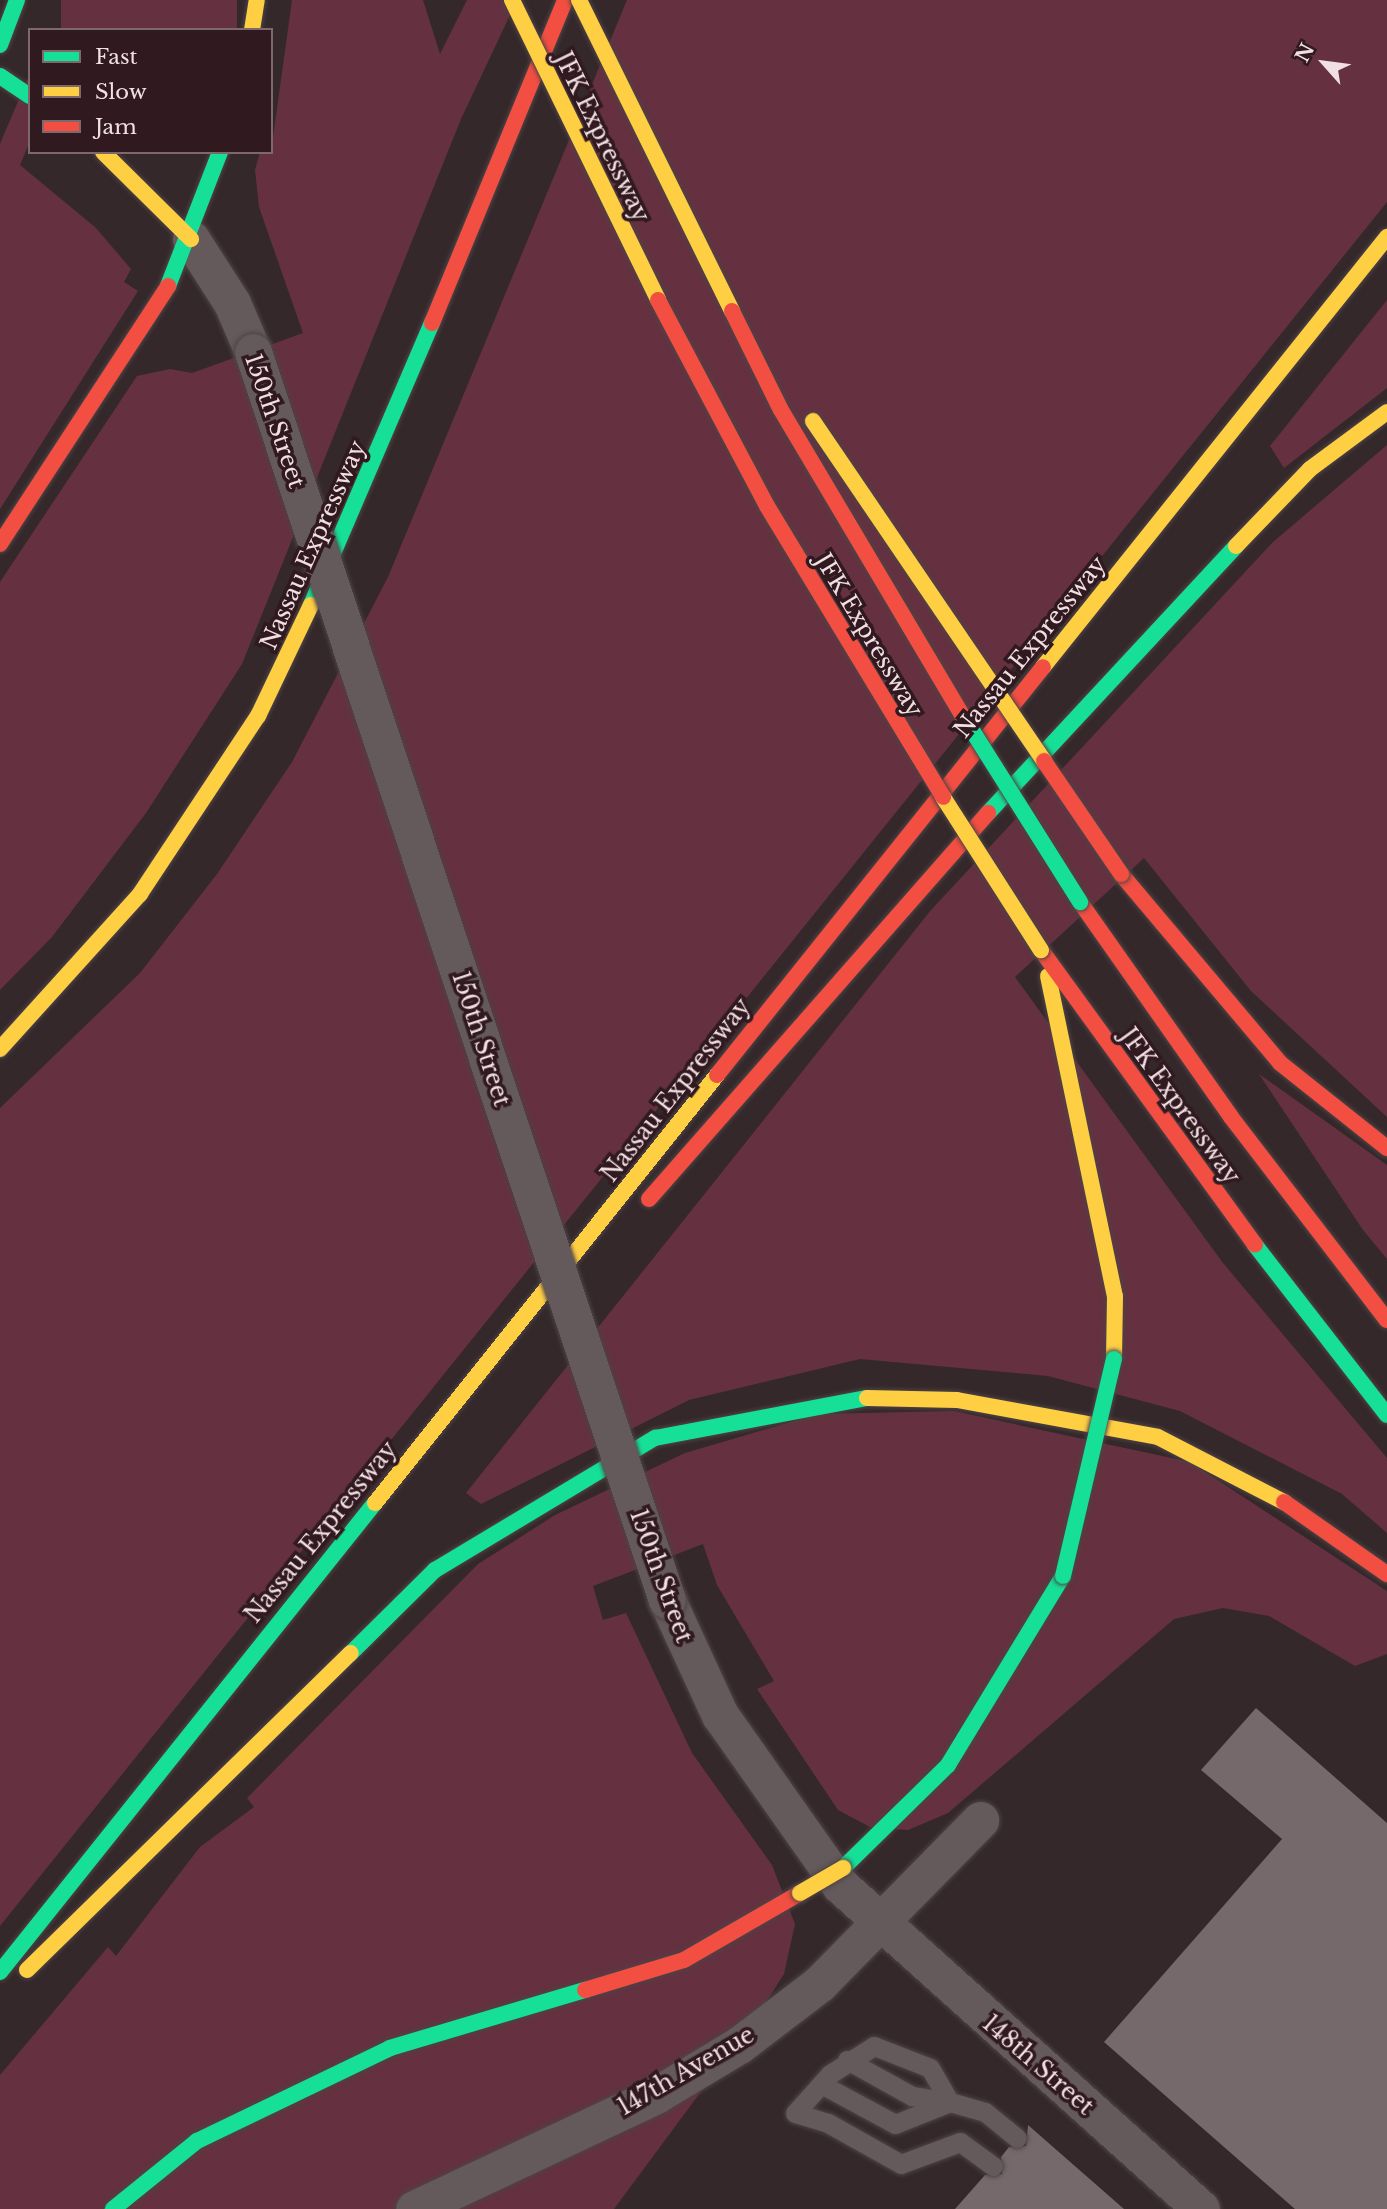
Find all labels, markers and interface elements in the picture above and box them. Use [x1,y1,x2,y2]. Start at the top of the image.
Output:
legend [28,28,273,154]
north arrow [1289,28,1359,98]
text: N [1291,40,1319,66]
text: Fast [95,44,137,70]
street label: JFK Expressway [549,47,655,227]
text: Slow [95,79,147,105]
text: Jam [95,114,137,140]
street label: 150th Street [239,350,311,492]
street label: Nassau Expressway [255,436,371,654]
street label: JFK Expressway [809,548,929,722]
street label: Nassau Expressway [948,551,1112,743]
street label: 150th Street [446,968,516,1110]
street label: Nassau Expressway [596,993,756,1187]
street label: JFK Expressway [1114,1023,1246,1189]
street label: Nassau Expressway [239,1436,403,1628]
street label: 150th Street [624,1505,698,1647]
street label: 148th Street [977,2009,1099,2121]
street label: 147th Avenue [612,2021,760,2121]

